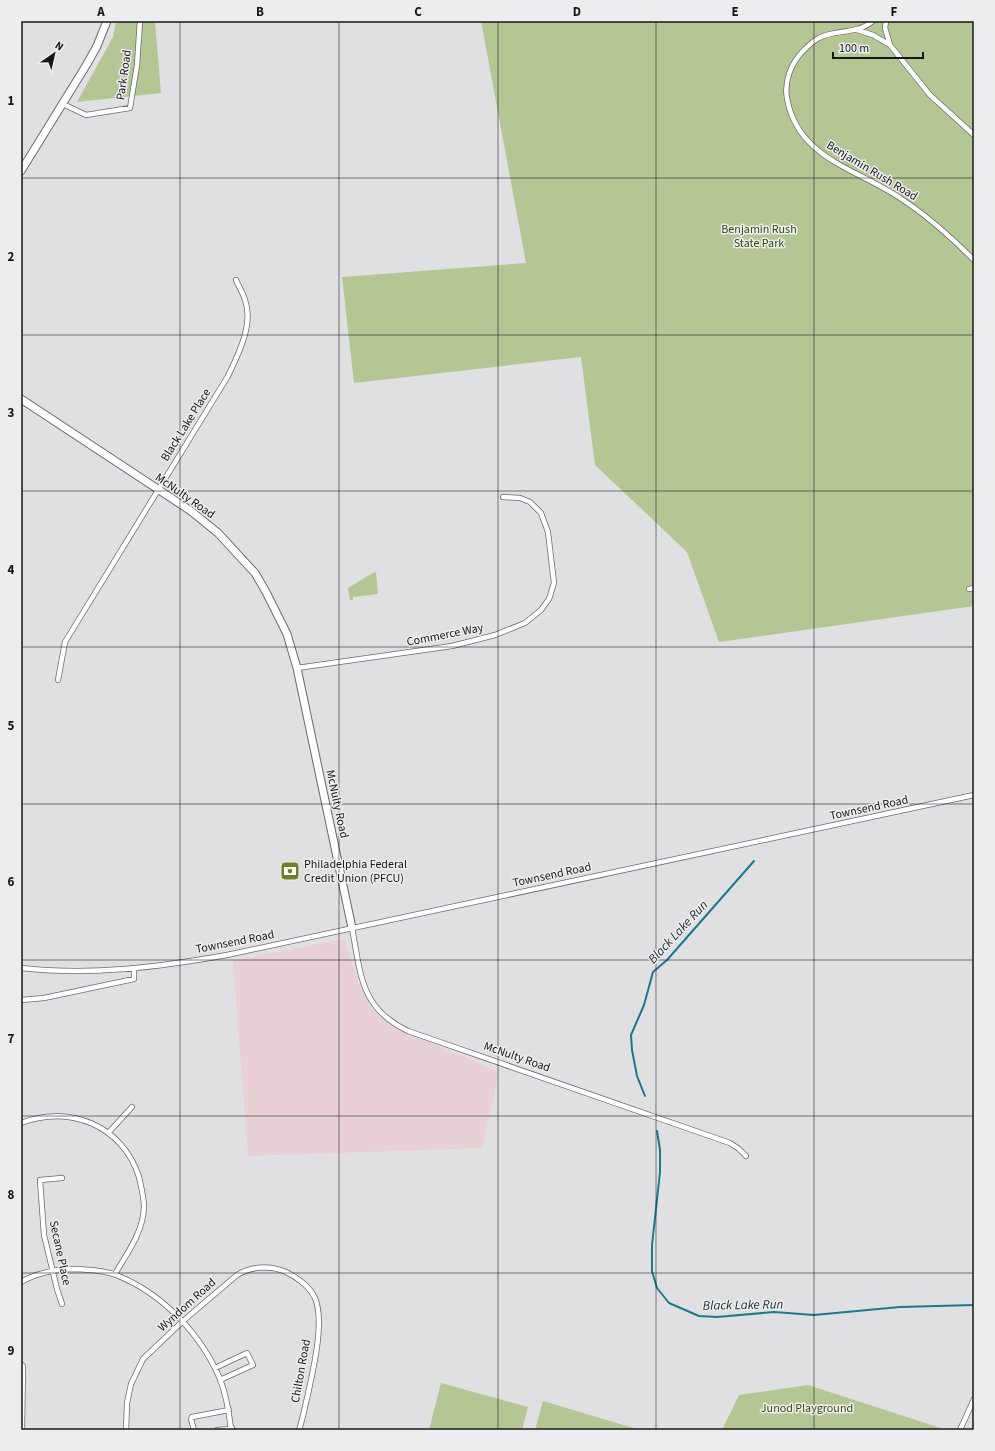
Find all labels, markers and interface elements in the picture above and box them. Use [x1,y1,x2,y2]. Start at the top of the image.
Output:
text: A [96,3,105,21]
text: B [256,3,264,21]
text: C [414,3,422,21]
text: D [573,3,581,21]
text: E [731,3,739,21]
text: F [891,3,898,21]
north arrow [34,34,74,74]
scale bar [833,34,923,60]
text: N [52,38,67,54]
text: 100 m [839,40,869,57]
street label: Park Road [112,49,136,101]
text: 1 [8,92,15,110]
street label: Benjamin Rush Road [823,137,921,205]
park label: Benjamin Rush State Park [721,221,797,252]
text: 2 [8,248,15,266]
street label: Black Lake Place [157,385,215,465]
text: 3 [8,404,15,422]
street label: McNulty Road [152,469,218,523]
text: 4 [8,561,15,579]
street label: Commerce Way [405,619,485,651]
text: 5 [8,717,15,735]
street label: McNulty Road [321,768,353,840]
street label: Townsend Road [828,791,910,825]
place label: Philadelphia Federal Credit Union (PFCU) [304,856,407,887]
street label: Townsend Road [511,858,593,892]
bank icon: Philadelphia Federal Credit Union (PFCU) [279,860,301,882]
text: 6 [8,873,15,891]
water label: Black Lake Run [644,896,712,968]
street label: Townsend Road [194,926,276,958]
text: 7 [8,1030,15,1048]
street label: McNulty Road [481,1038,553,1076]
text: 8 [8,1186,15,1204]
street label: Secane Place [45,1219,75,1287]
street label: Wyndom Road [154,1274,220,1336]
water label: Black Lake Run [703,1295,784,1315]
street label: Chilton Road [287,1338,315,1404]
text: 9 [8,1342,15,1360]
park label: Junod Playground [761,1400,853,1417]

